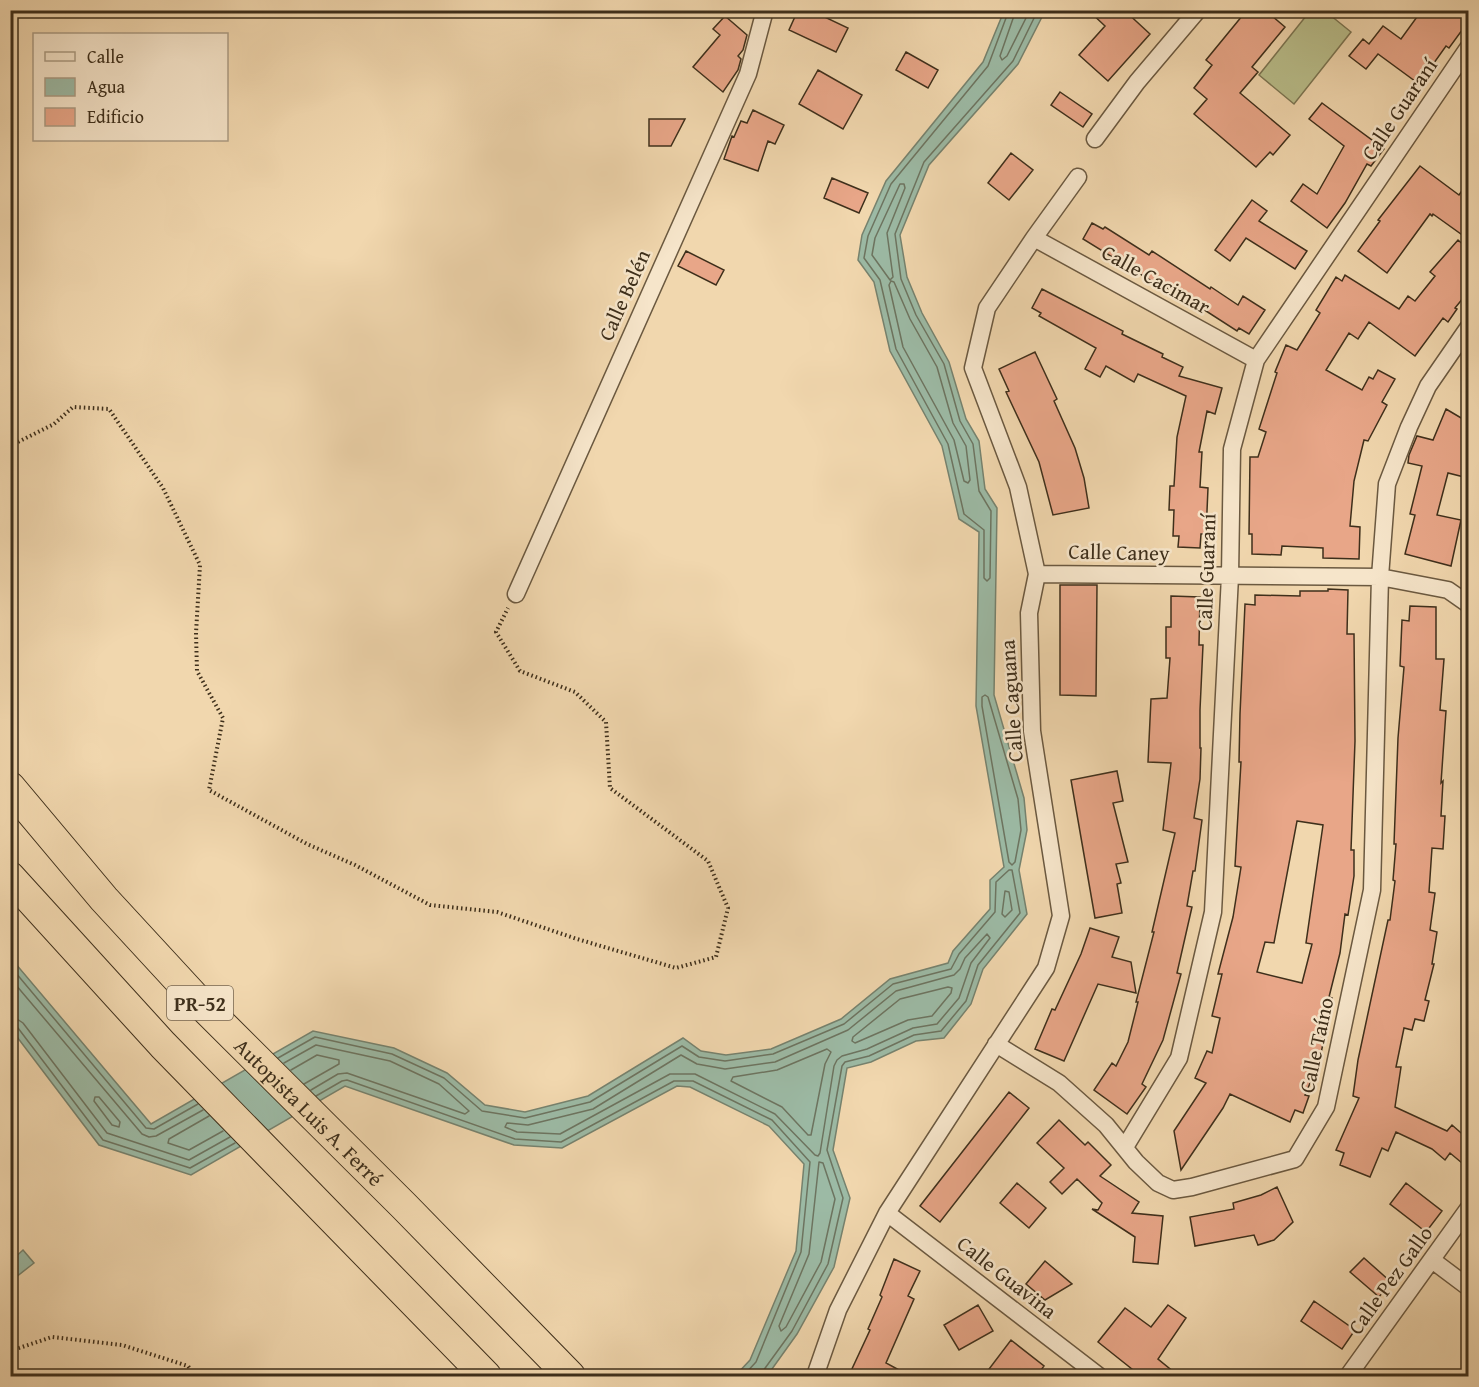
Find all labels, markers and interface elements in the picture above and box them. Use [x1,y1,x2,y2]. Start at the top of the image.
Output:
legend [33,33,228,141]
text: Calle [87,43,124,70]
street label: Calle Guaraní [1353,51,1445,166]
text: Agua [87,73,126,100]
text: Edificio [87,103,144,130]
street label: Calle Cacimar [1096,236,1216,322]
street label: Calle Belén [590,244,658,346]
street label: Calle Guaraní [1188,512,1224,631]
street label: Calle Caney [1068,536,1170,568]
street label: Calle Caguana [991,639,1031,763]
road number: PR-52 [167,986,233,1020]
street label: Calle Taíno [1291,994,1341,1096]
street label: Autopista Luis A. Ferré [228,1031,391,1193]
street label: Calle Pez Gallo [1340,1219,1440,1341]
street label: Calle Guavina [951,1228,1063,1326]

